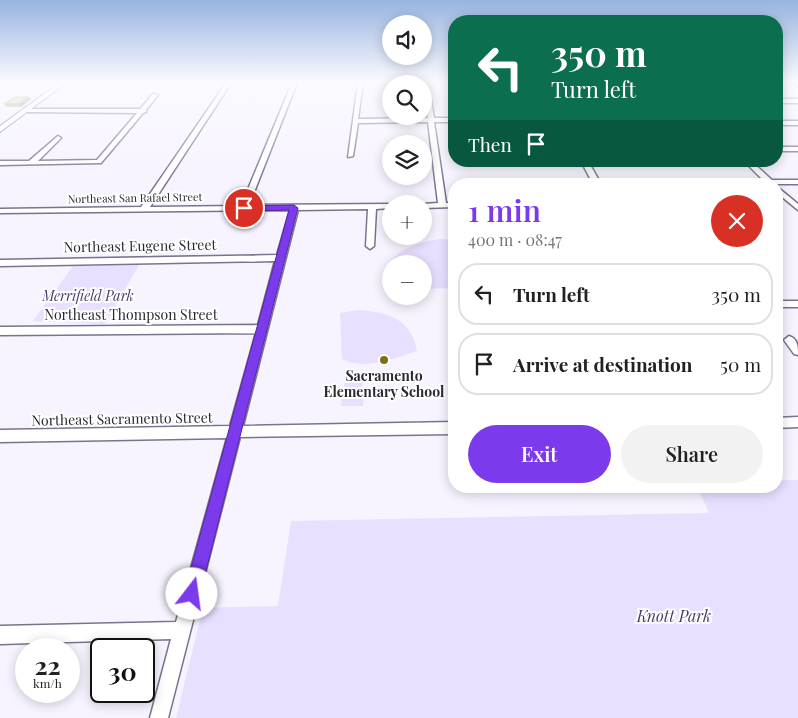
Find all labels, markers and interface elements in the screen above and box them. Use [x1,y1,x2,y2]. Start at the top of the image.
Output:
map controls [382,15,432,305]
button: sound [382,15,432,65]
text: 350 m [551,29,647,76]
icon: left [468,35,533,100]
text: Turn left [551,74,636,104]
button: search [382,75,432,125]
icon: arrive [522,130,550,158]
text: Then [468,131,512,157]
button: layers [382,135,432,185]
pin [223,187,265,229]
street label: Northeast San Rafael Street [68,189,203,206]
text: 1 min [468,190,541,230]
icon: arrive [230,194,258,222]
button: + [382,195,432,245]
button: close [711,195,763,247]
text: 400 m · 08:47 [468,229,562,250]
street label: Northeast Eugene Street [63,235,218,256]
button: − [382,255,432,305]
icon: left [470,280,498,308]
text: Turn left [513,281,590,307]
text: 350 m [712,281,761,307]
park label: Merrifield Park [41,286,134,305]
street label: Northeast Thompson Street [44,305,219,324]
icon: arrive [470,350,498,378]
text: Arrive at destination [513,351,693,377]
text: 50 m [720,351,761,377]
marker: Sacramento Elementary School [378,354,390,366]
place label: Sacramento Elementary School [324,366,445,401]
street label: Northeast Sacramento Street [31,407,214,430]
button: Exit [468,425,611,483]
button: Share [621,425,763,483]
position arrow [165,567,217,619]
park label: Knott Park [636,605,711,626]
speed limit sign: 30 [90,638,155,703]
text: 22 [34,648,61,681]
text: km/h [33,675,62,691]

